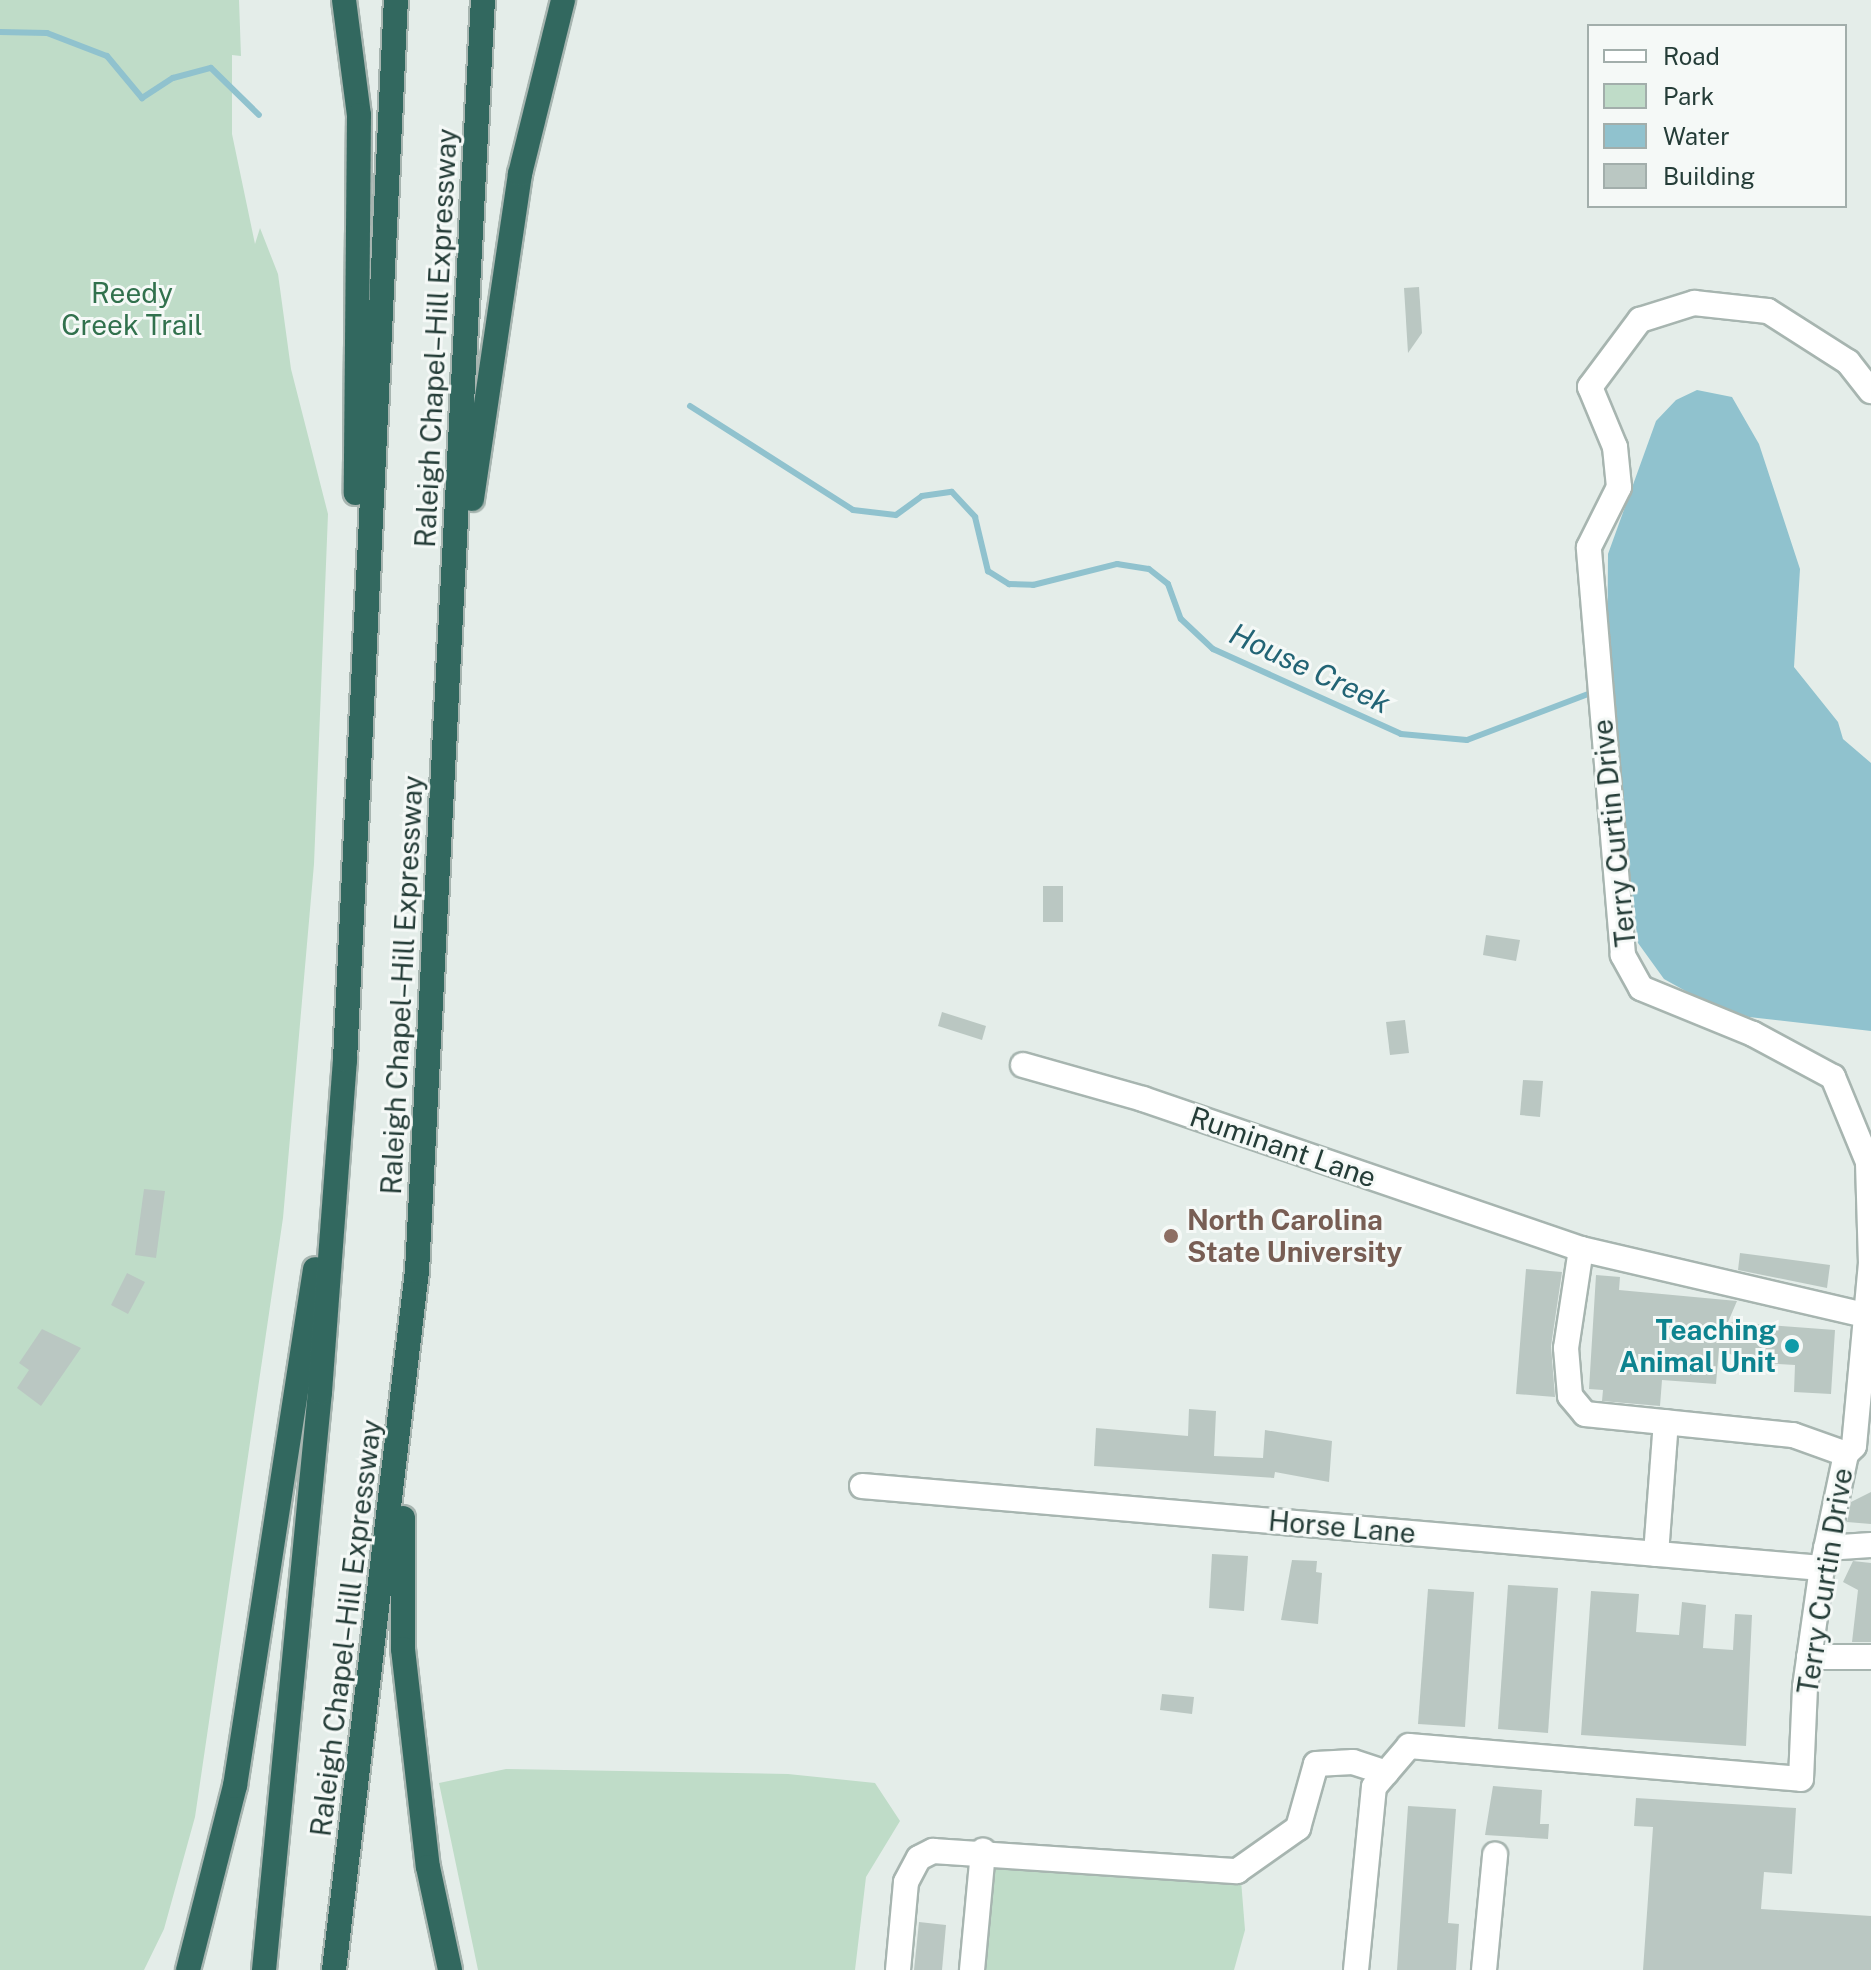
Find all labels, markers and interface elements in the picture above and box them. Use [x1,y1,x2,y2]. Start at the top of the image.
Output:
legend [1587,24,1847,208]
text: Road [1663,42,1720,70]
text: Park [1663,82,1714,110]
text: Water [1663,122,1730,150]
street label: Raleigh Chapel–Hill Expressway [408,128,464,548]
text: Building [1663,162,1755,190]
park label: Reedy Creek Trail [61,276,203,342]
water label: House Creek [1224,615,1396,721]
street label: Terry Curtin Drive [1585,717,1643,949]
street label: Raleigh Chapel–Hill Expressway [374,775,430,1195]
street label: Ruminant Lane [1186,1099,1380,1195]
place label: North Carolina State University [1187,1203,1402,1269]
marker: North Carolina State University [1162,1227,1180,1245]
place label: Teaching Animal Unit [1619,1313,1776,1379]
marker: Teaching Animal Unit [1783,1337,1801,1355]
street label: Raleigh Chapel–Hill Expressway [304,1418,388,1838]
street label: Terry Curtin Drive [1791,1465,1859,1697]
street label: Horse Lane [1267,1504,1417,1550]

